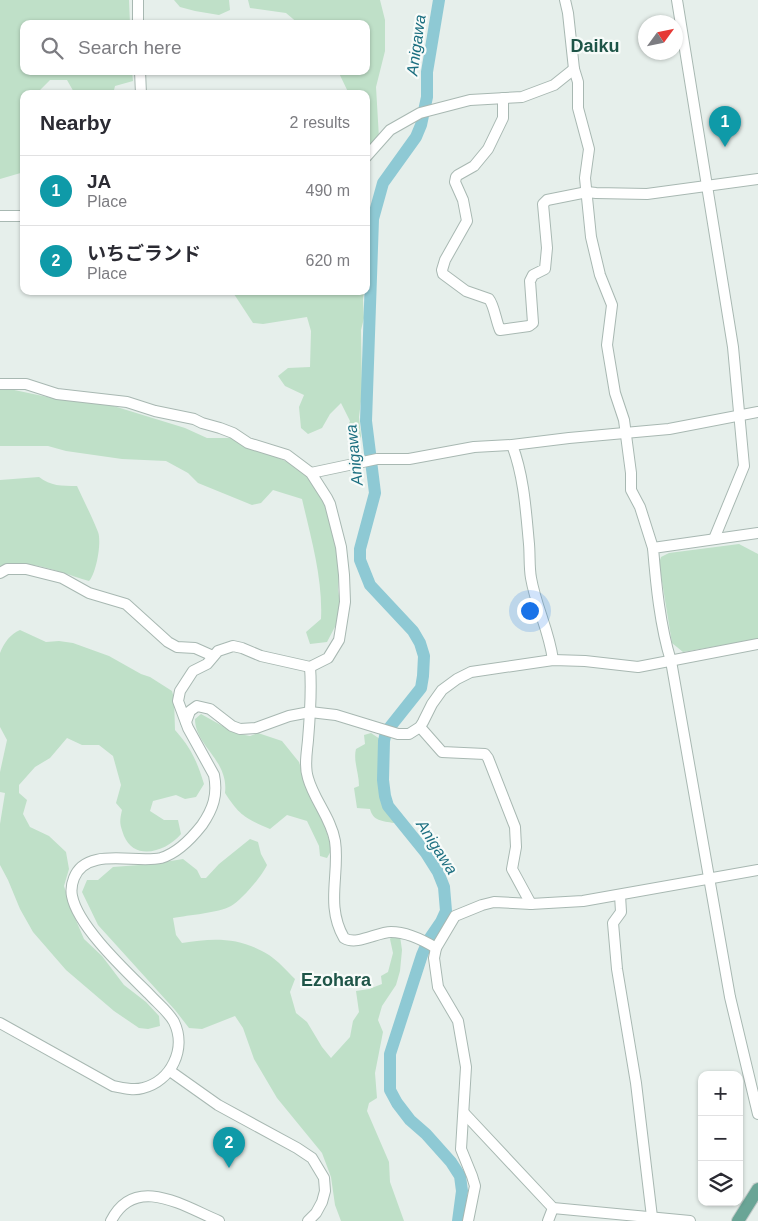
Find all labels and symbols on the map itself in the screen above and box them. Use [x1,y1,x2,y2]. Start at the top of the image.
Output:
water label: Anigawa [403,13,429,78]
north arrow [638,15,683,60]
district label: Daiku [570,36,620,56]
pin: 1 [709,106,741,147]
water label: Anigawa [342,423,366,487]
your location [517,598,543,624]
water label: Anigawa [413,816,461,877]
district label: Ezohara [301,970,372,990]
pin: 2 [213,1127,245,1168]

